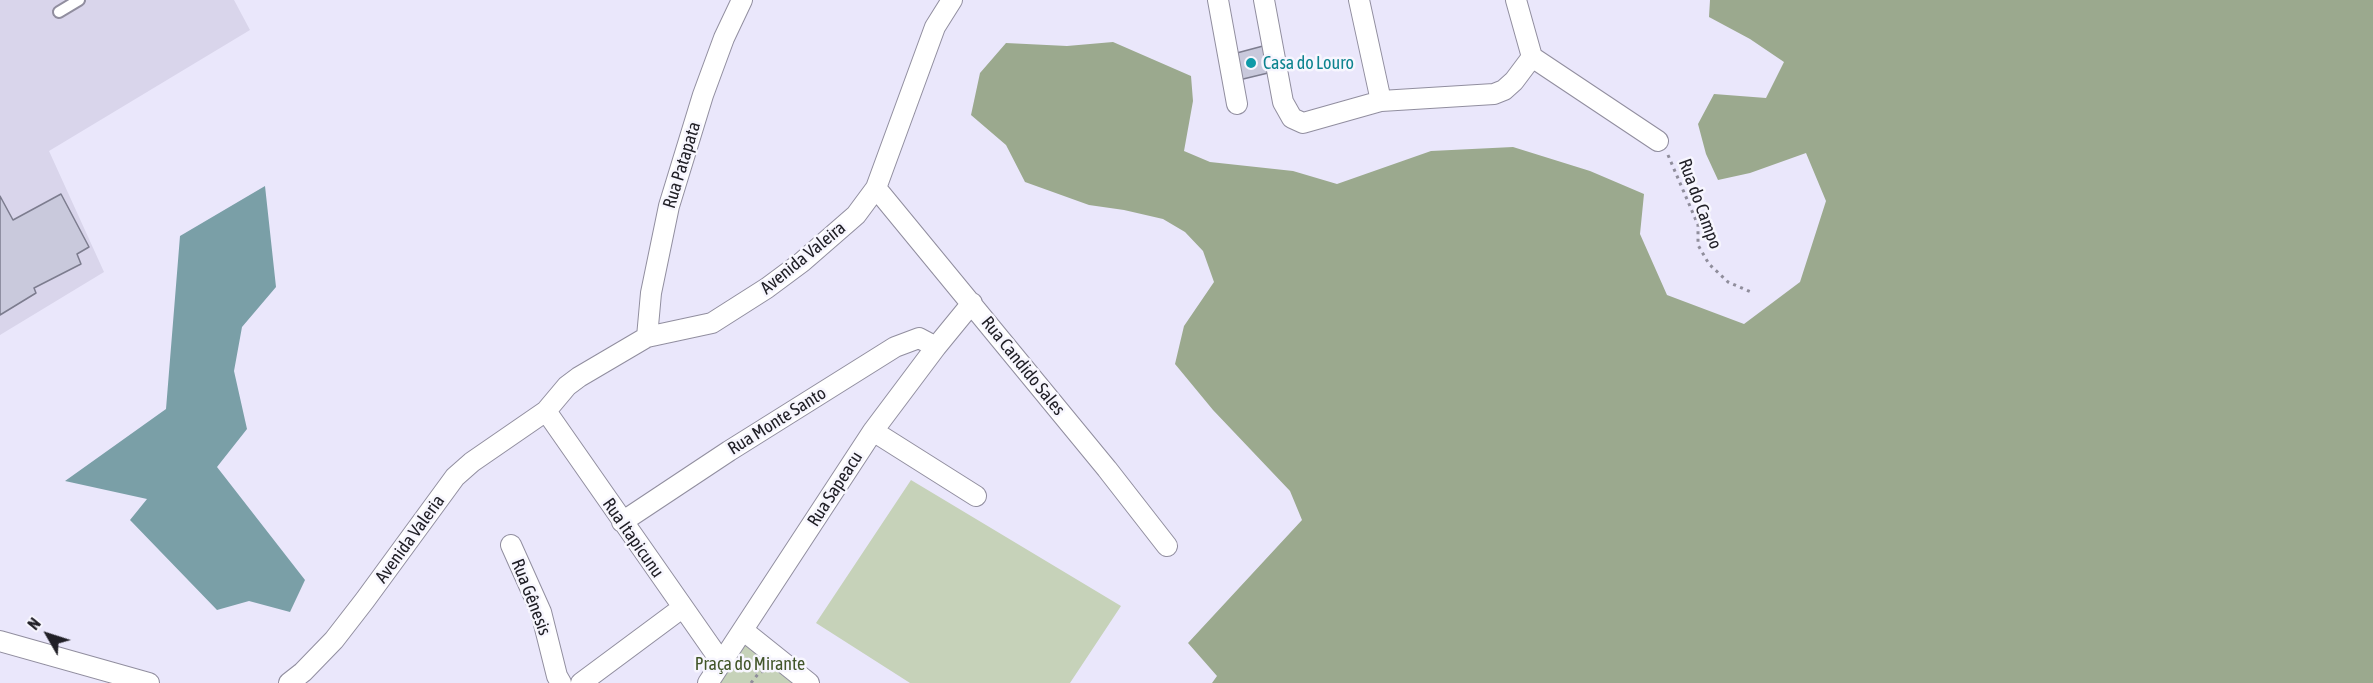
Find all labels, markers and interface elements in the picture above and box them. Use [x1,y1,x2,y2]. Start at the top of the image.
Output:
place label: Casa do Louro [1263,52,1354,74]
marker: Casa do Louro [1244,56,1258,70]
street label: Rua Patapata [659,119,705,211]
street label: Rua do Campo [1674,156,1726,252]
street label: Avenida Valeira [756,217,850,299]
street label: Rua Candido Sales [977,312,1069,420]
street label: Rua Monte Santo [724,382,830,460]
street label: Rua Sapeacu [803,448,867,530]
street label: Avenida Valeria [371,491,449,587]
street label: Rua Itapicunu [598,494,668,582]
street label: Rua Gênesis [507,556,555,638]
north arrow [18,605,78,665]
text: N [24,614,44,633]
park label: Praça do Mirante [695,653,805,675]

